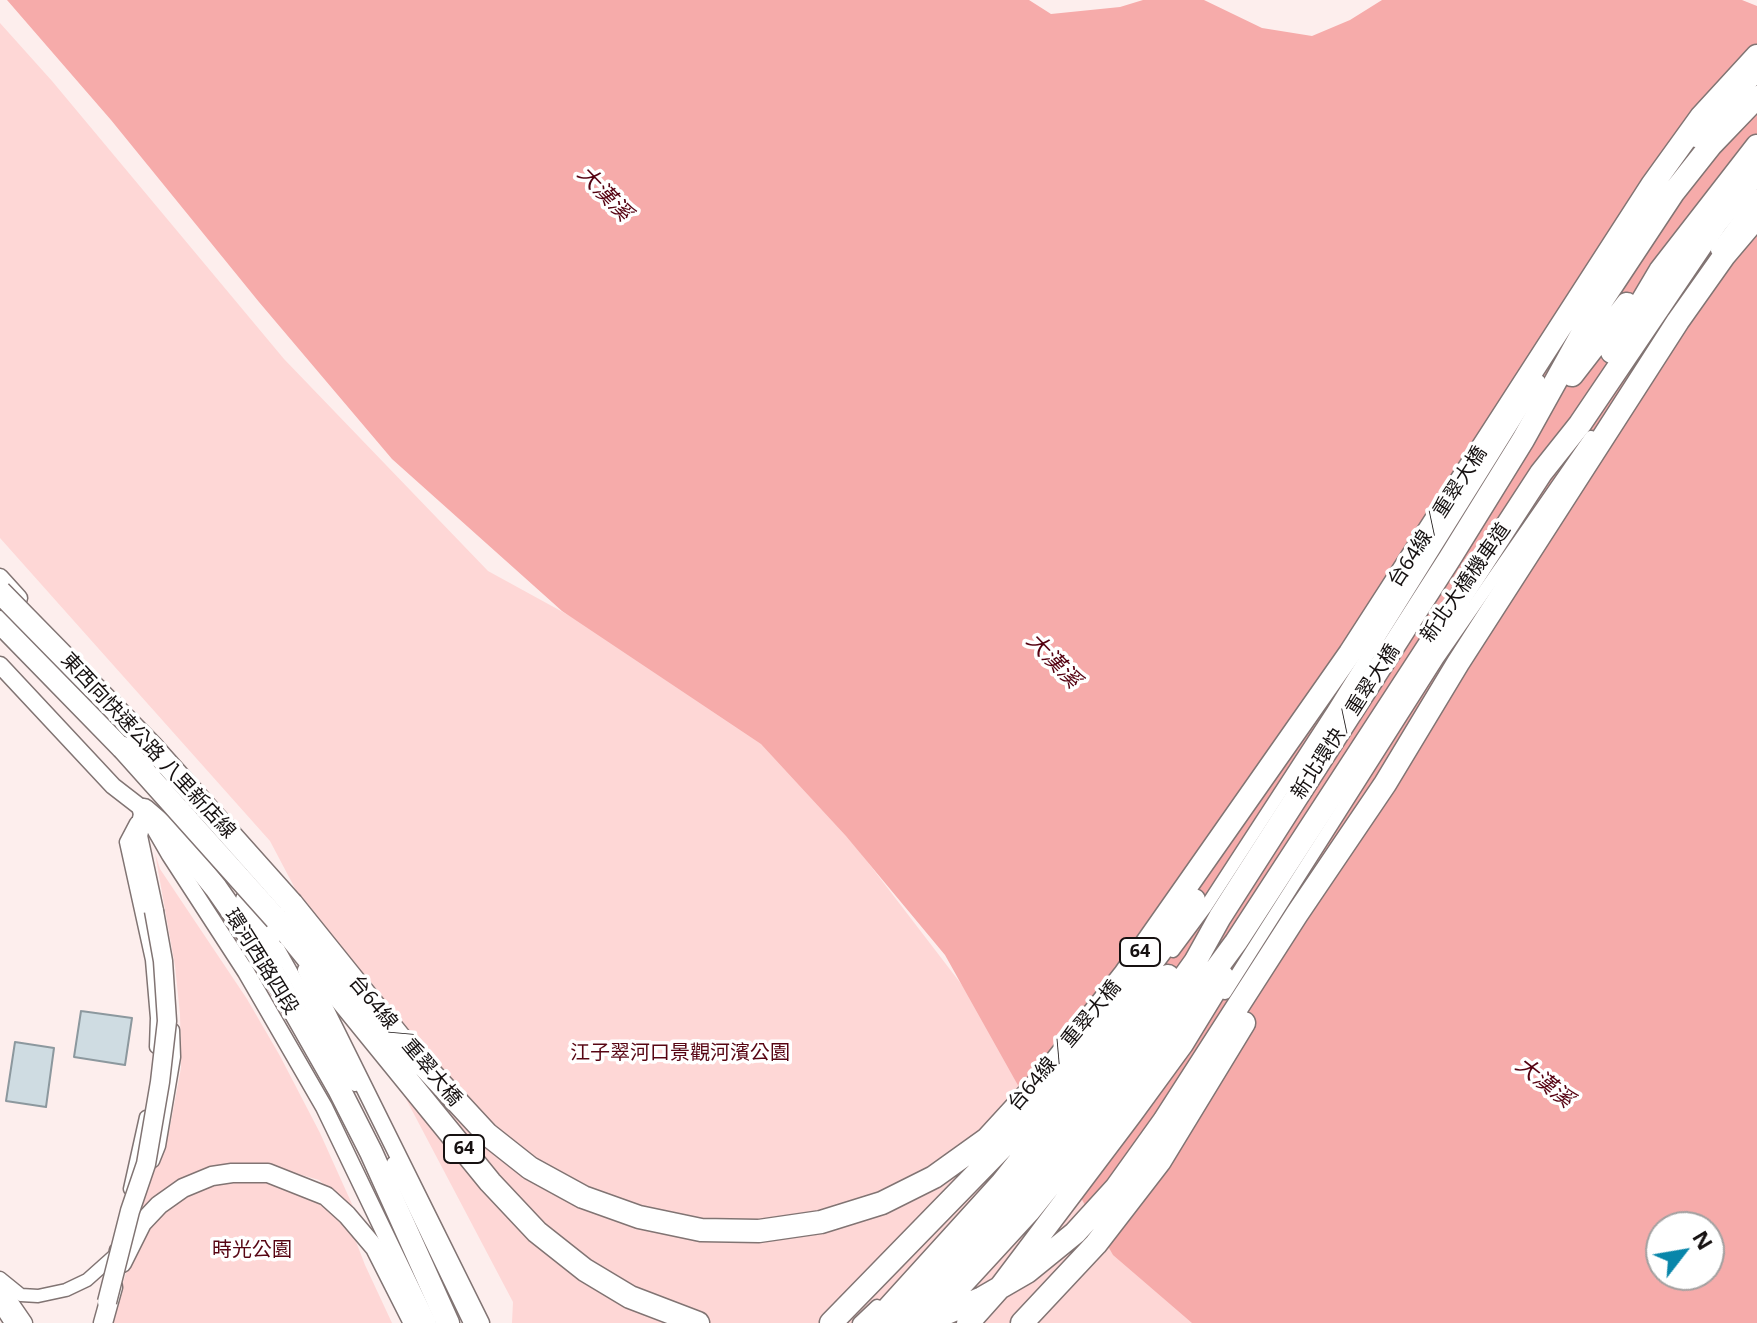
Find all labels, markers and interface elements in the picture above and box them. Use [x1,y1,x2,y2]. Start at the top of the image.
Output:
water label: 大漢溪 [572,161,636,227]
street label: 台64線／重翠大橋 [1384,442,1492,592]
street label: 新北大橋機車道 [1416,519,1516,647]
water label: 大漢溪 [1021,628,1085,694]
street label: 新北環快／重翠大橋 [1287,640,1405,804]
street label: 東西向快速公路 八里新店線 [56,648,240,844]
street label: 環河西路四段 [219,905,303,1019]
road number: 64 [1120,938,1160,966]
street label: 台64線／重翠大橋 [343,971,467,1111]
street label: 台64線／重翠大橋 [1003,976,1127,1116]
park label: 江子翠河口景觀河濱公園 [570,1041,790,1065]
water label: 大漢溪 [1510,1052,1578,1114]
road number: 64 [444,1135,484,1163]
north arrow [1645,1211,1725,1291]
text: N [1686,1224,1721,1255]
park label: 時光公園 [212,1238,292,1262]

